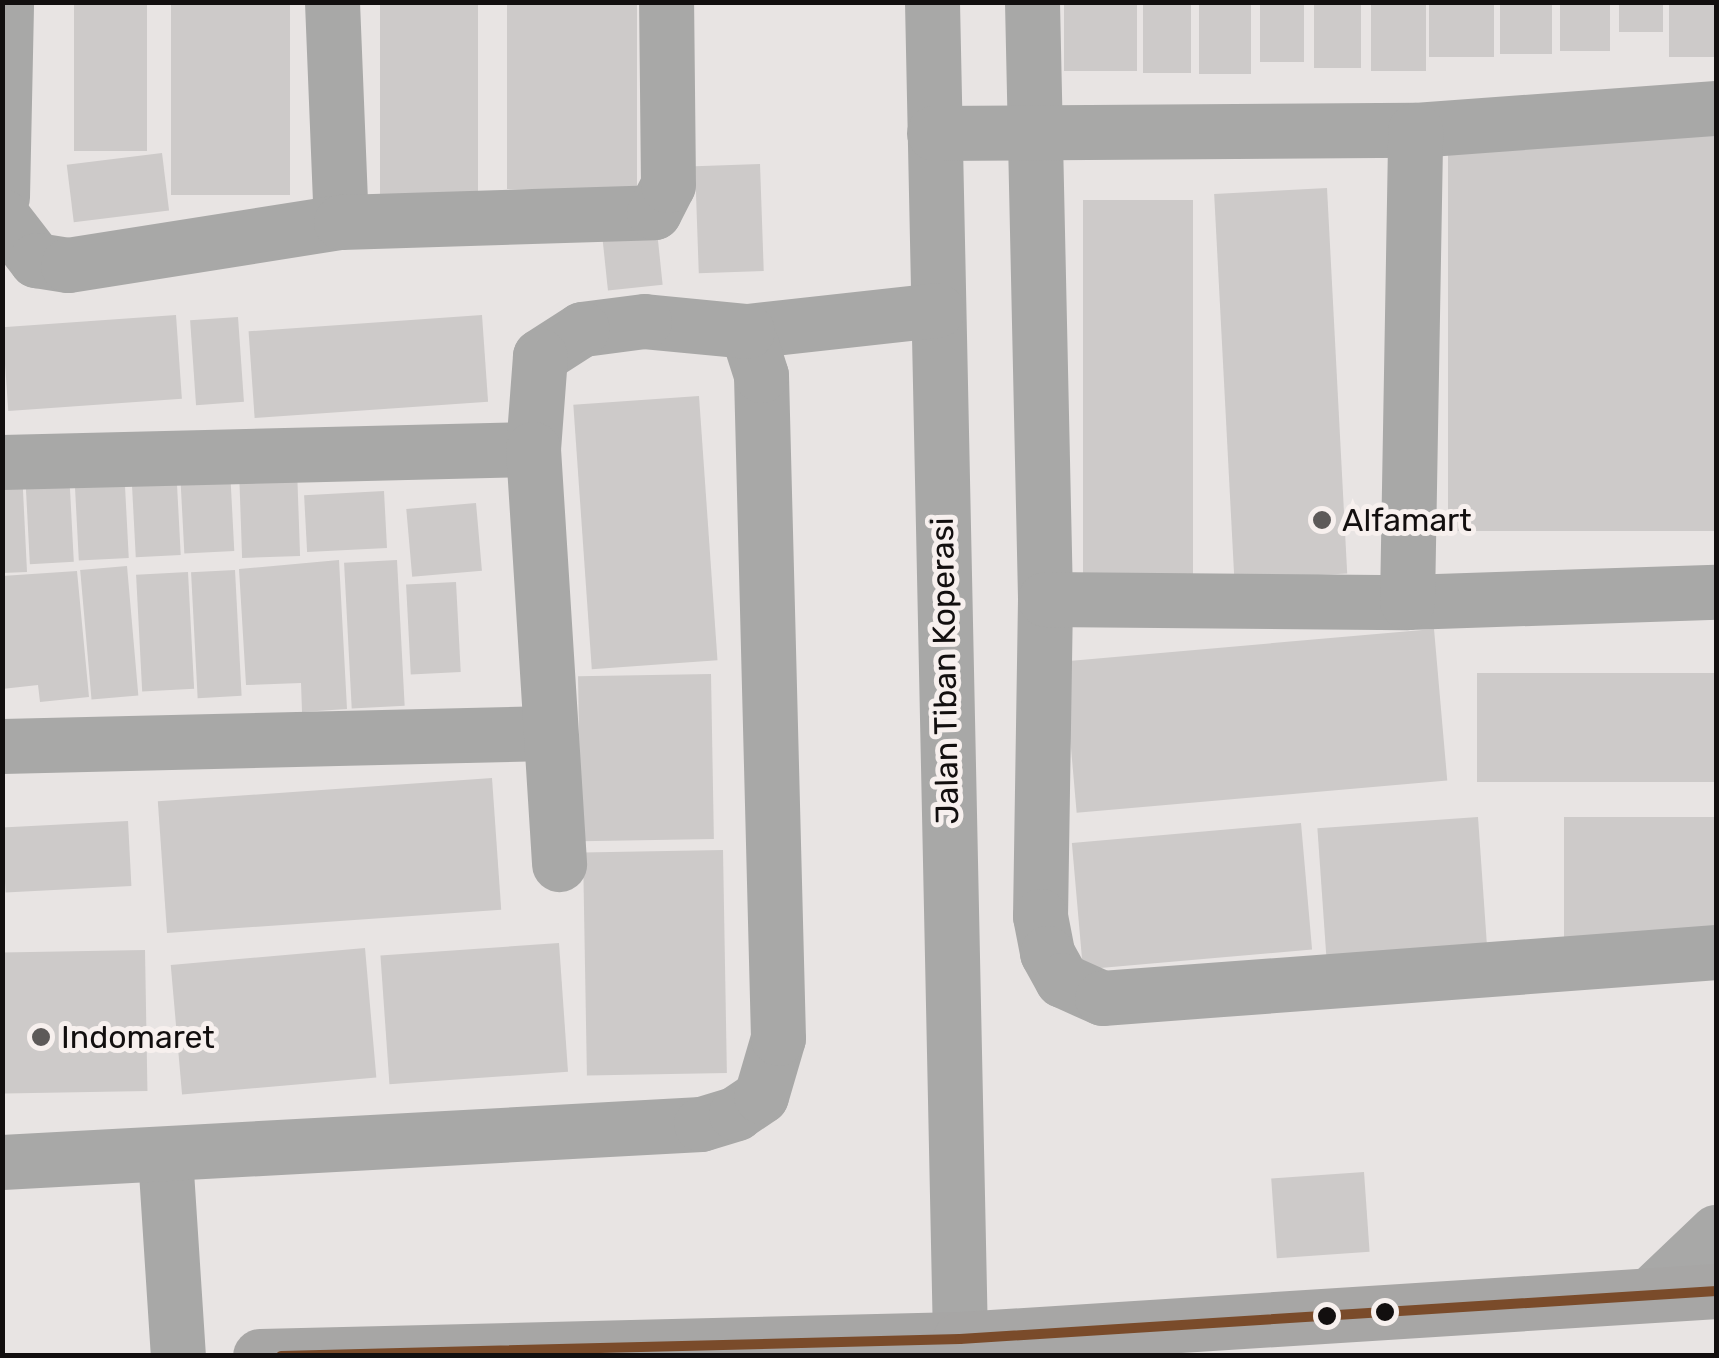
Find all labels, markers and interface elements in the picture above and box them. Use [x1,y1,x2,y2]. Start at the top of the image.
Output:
place label: Alfamart [1342,501,1472,539]
marker: Alfamart [1311,509,1333,531]
street label: Jalan Tiban Koperasi [923,517,967,825]
place label: Indomaret [61,1018,215,1056]
marker: Indomaret [30,1026,52,1048]
unlabelled marker [1375,1302,1395,1322]
unlabelled marker [1317,1306,1337,1326]

